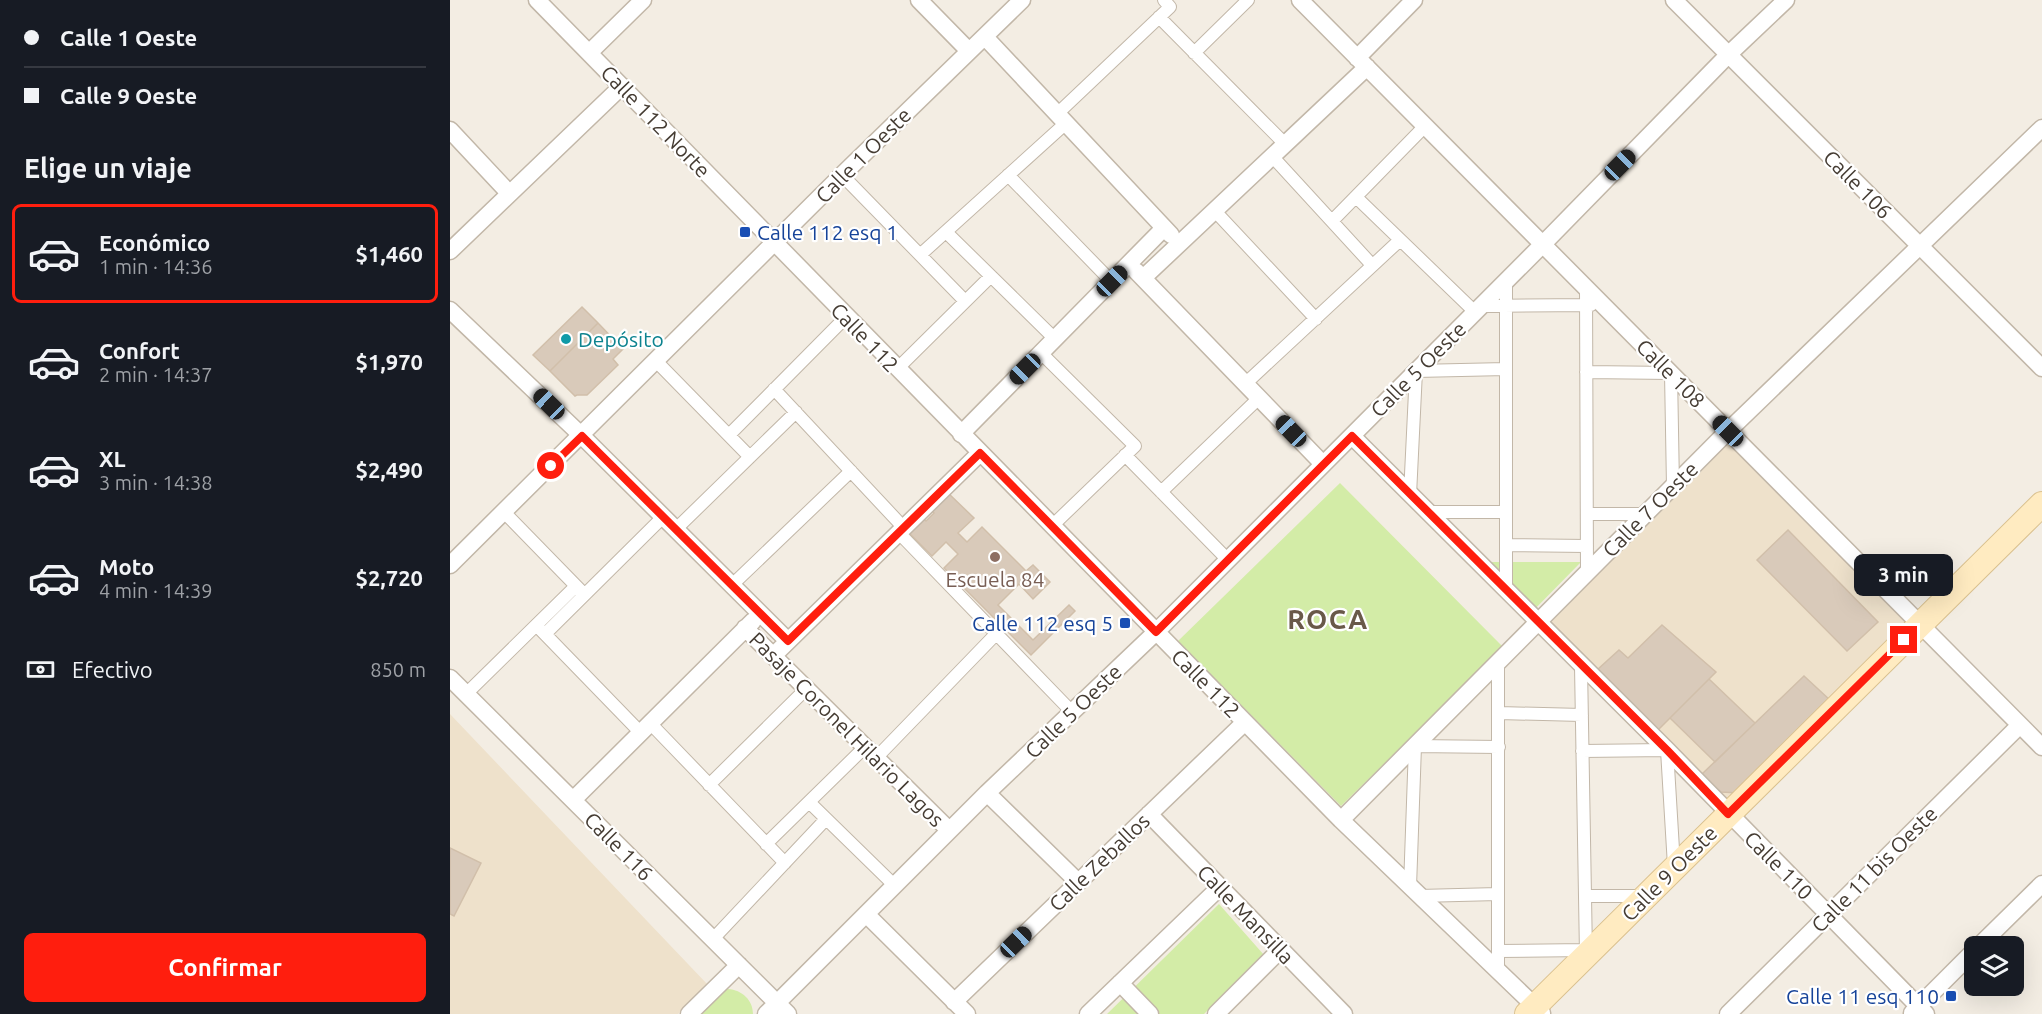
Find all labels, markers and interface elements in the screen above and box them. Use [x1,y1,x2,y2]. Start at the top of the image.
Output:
text: Calle 1 Oeste [60,25,197,50]
street label: Calle 112 Norte [596,60,716,182]
text: Calle 9 Oeste [60,83,197,108]
street label: Calle 1 Oeste [810,102,916,208]
street label: Calle 106 [1819,145,1897,223]
car [1601,146,1639,184]
text: Elige un viaje [24,153,192,183]
place label: Calle 112 esq 1 [757,220,898,244]
marker: Calle 112 esq 1 [738,225,752,239]
icon: car [27,227,81,281]
text: Económico [99,230,210,255]
text: $1,460 [356,241,423,266]
text: 1 min · 14:36 [99,255,213,278]
car [1093,262,1131,300]
street label: Calle 112 [826,298,904,376]
street label: Calle 5 Oeste [1365,316,1471,422]
place label: Depósito [578,327,664,351]
marker: Depósito [559,332,573,346]
street label: Calle 108 [1632,334,1710,412]
icon: car [27,335,81,389]
text: Confort [99,338,180,363]
text: $1,970 [356,349,423,374]
car [1006,350,1044,388]
text: 2 min · 14:37 [99,363,213,386]
car [530,385,568,423]
car [1272,412,1310,450]
car [1709,412,1747,450]
icon: car [27,443,81,497]
text: XL [99,446,126,471]
route start [537,452,564,479]
street label: Calle 7 Oeste [1597,456,1703,562]
text: $2,490 [356,457,423,482]
text: 3 min · 14:38 [99,471,213,494]
marker: Escuela 84 [988,550,1002,564]
icon: car [27,551,81,605]
callout: 3 min [1854,553,1954,595]
text: Moto [99,554,154,579]
text: 3 min [1878,563,1929,586]
text: $2,720 [356,565,423,590]
place label: Escuela 84 [945,567,1045,591]
text: 4 min · 14:39 [99,579,213,602]
district label: ROCA [1287,604,1369,634]
place label: Calle 112 esq 5 [972,611,1113,635]
marker: Calle 112 esq 5 [1118,616,1132,630]
route end [1890,626,1917,653]
street label: Pasaje Coronel Hilario Lagos [745,627,949,831]
street label: Calle 112 [1167,644,1245,722]
icon: cash [24,653,57,686]
text: Efectivo [72,657,153,682]
text: 850 m [370,658,426,681]
street label: Calle 5 Oeste [1020,659,1126,763]
street label: Calle 11 bis Oeste [1806,801,1942,937]
street label: Calle 116 [580,807,658,885]
street label: Calle Zeballos [1044,808,1154,916]
street label: Calle 9 Oeste [1616,820,1722,926]
street label: Calle 110 [1740,826,1818,904]
street label: Calle Mansilla [1193,860,1299,968]
car [997,923,1035,961]
button: Confirmar [24,933,426,1002]
map controls [1964,936,2024,996]
button: layers [1964,936,2024,996]
place label: Calle 11 esq 110 [1786,984,1939,1008]
marker: Calle 11 esq 110 [1944,989,1958,1003]

